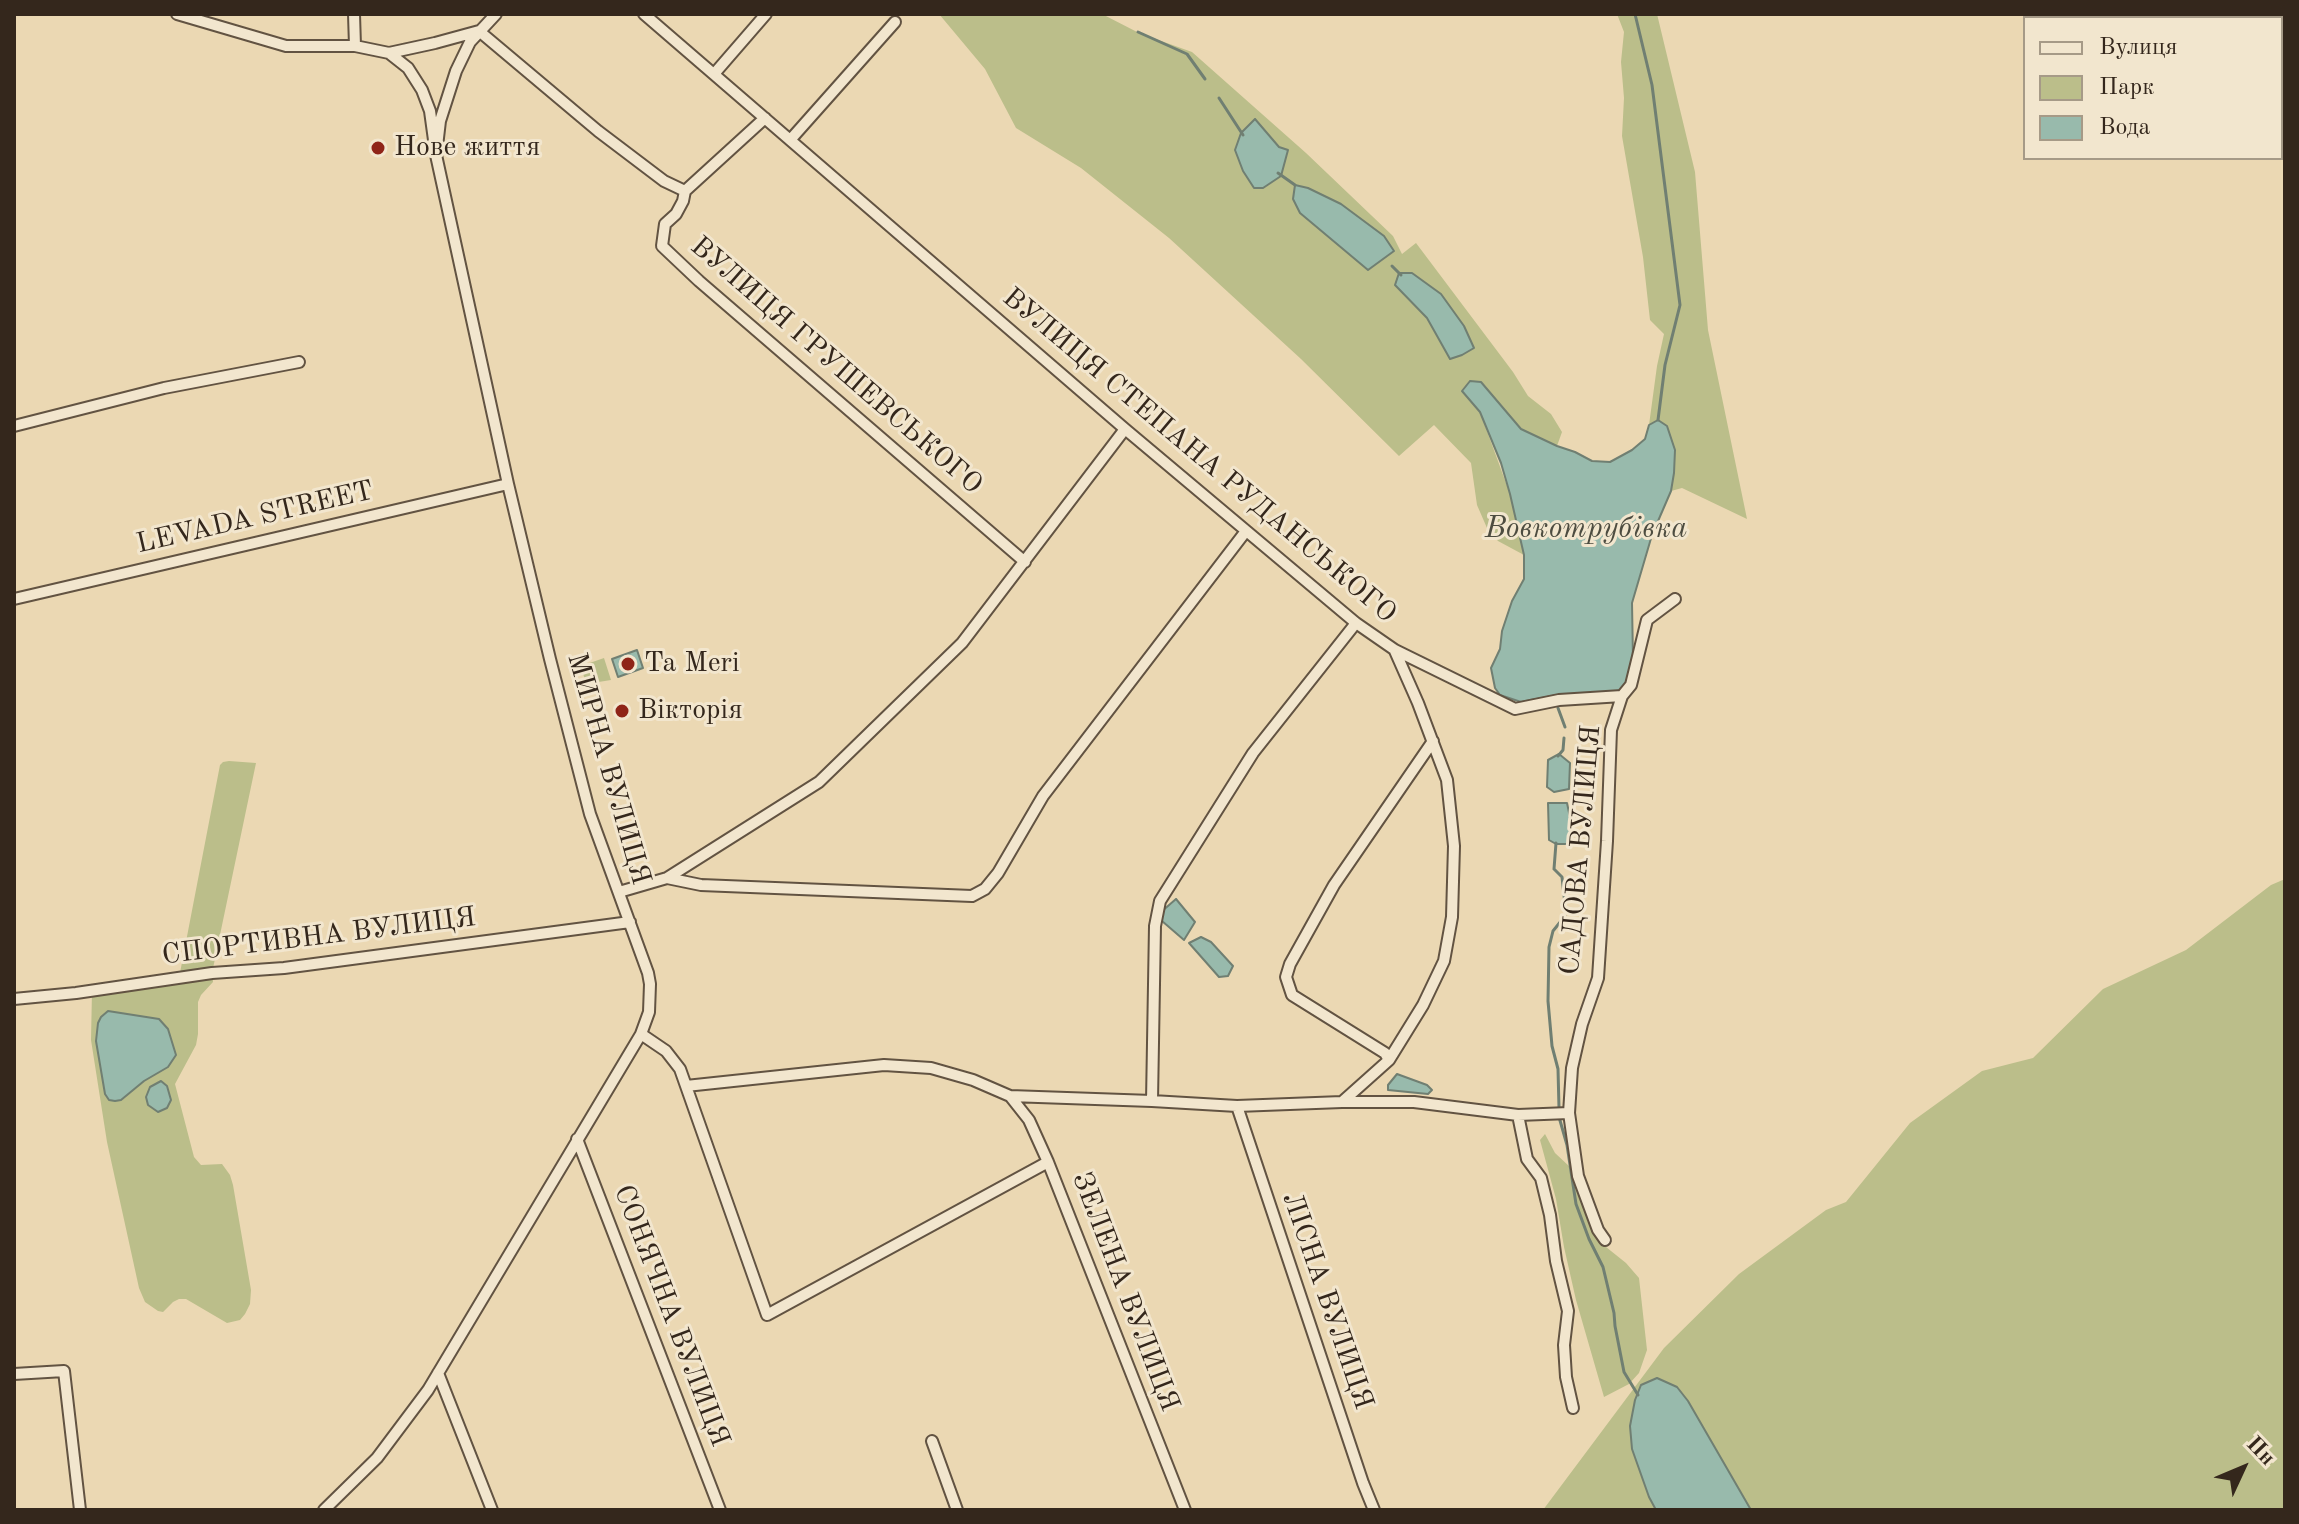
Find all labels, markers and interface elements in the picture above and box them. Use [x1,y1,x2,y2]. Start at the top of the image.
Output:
legend [2023,16,2283,160]
text: Вулиця [2099,36,2178,60]
text: Парк [2099,76,2154,100]
text: Вода [2099,116,2150,140]
place label: Нове життя [394,131,540,165]
marker: Нове життя [369,139,387,157]
street label: ВУЛИЦЯ ГРУШЕВСЬКОГО [683,230,989,502]
street label: ВУЛИЦЯ СТЕПАНА РУДАНСЬКОГО [995,281,1403,631]
street label: LEVADA STREET [133,474,377,562]
water label: Вовкотрубівка [1485,511,1687,547]
place label: Ta Meri [644,647,740,681]
street label: МИРНА ВУЛИЦЯ [559,649,657,889]
marker: Ta Meri [619,655,637,673]
place label: Вікторія [638,694,743,728]
marker: Вікторія [613,702,631,720]
street label: САДОВА ВУЛИЦЯ [1553,724,1609,976]
street label: СПОРТИВНА ВУЛИЦЯ [160,901,478,973]
street label: ЗЕЛЕНА ВУЛИЦЯ [1064,1168,1186,1416]
street label: СОНЯЧНА ВУЛИЦЯ [606,1180,736,1452]
street label: ЛІСНА ВУЛИЦЯ [1274,1188,1380,1414]
north arrow [2203,1428,2283,1508]
text: Пн [2242,1433,2279,1470]

